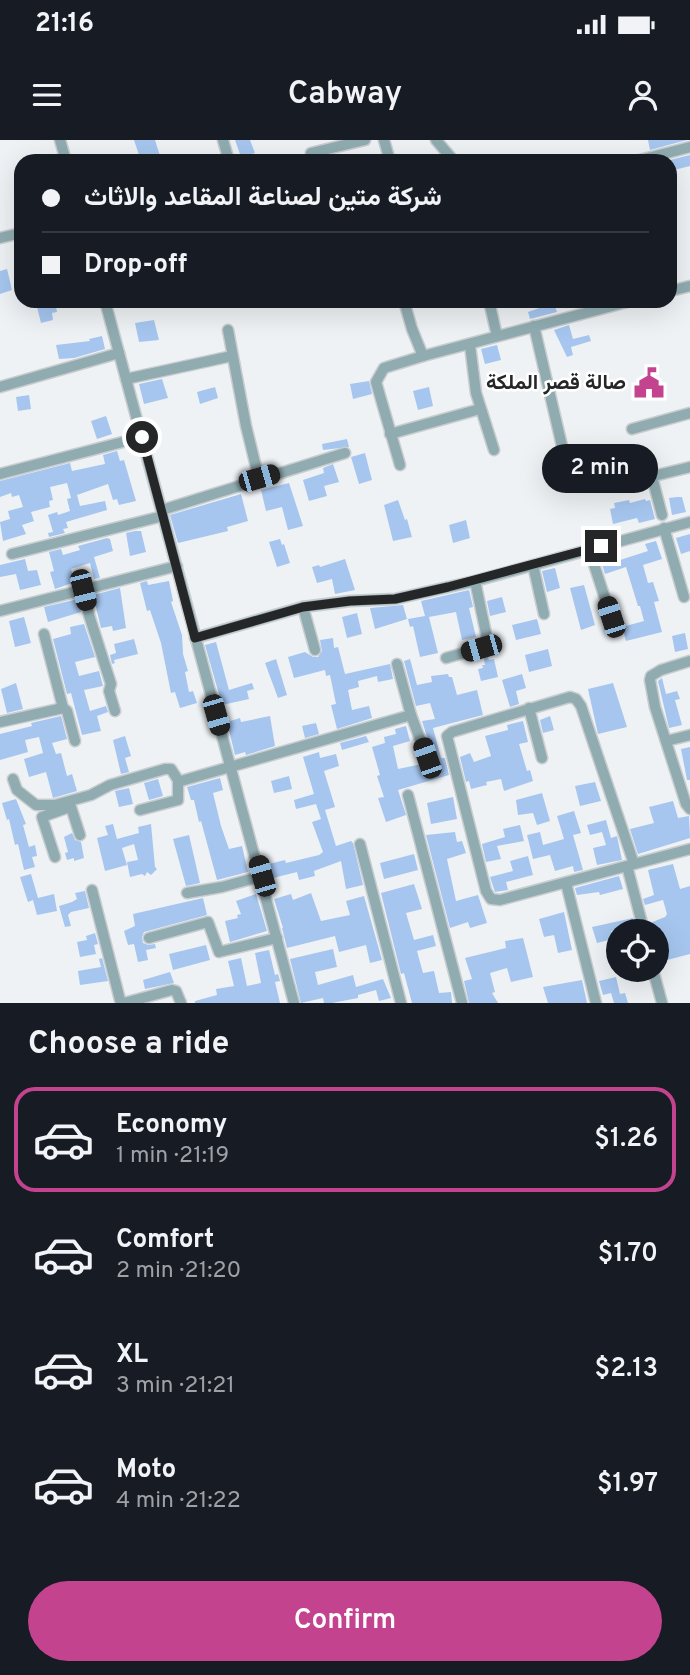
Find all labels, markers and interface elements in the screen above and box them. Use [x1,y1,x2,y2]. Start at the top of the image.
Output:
text: 21:16 [35,8,94,41]
text: Cabway [288,75,402,115]
icon: menu [28,76,66,114]
icon: person [624,76,662,114]
text: شركة متين لصناعة المقاعد والاثاث [84,182,442,215]
text: Drop-off [84,249,187,282]
public building icon: صالة قصر الملكة [632,366,666,400]
place label: صالة قصر الملكة [486,370,626,397]
route start [126,421,158,453]
callout: 2 min [543,444,659,494]
text: 2 min [570,454,630,483]
car [236,462,283,494]
route end [585,530,617,562]
car [68,567,99,613]
car [595,594,628,640]
car [458,632,505,664]
car [201,692,232,738]
car [411,735,444,781]
car [247,853,278,899]
map controls [606,919,669,982]
button: locate [606,919,669,982]
text: Choose a ride [28,1025,229,1065]
icon: car [32,1108,95,1171]
text: Economy [116,1109,227,1142]
text: $1.26 [594,1123,658,1156]
text: 1 min · 21:19 [116,1142,229,1171]
icon: car [32,1223,95,1286]
text: Comfort [116,1224,214,1257]
text: $1.70 [598,1238,658,1271]
text: 2 min · 21:20 [116,1257,241,1286]
icon: car [32,1338,95,1401]
text: XL [116,1339,148,1372]
text: $2.13 [595,1353,658,1386]
text: 3 min · 21:21 [116,1372,235,1401]
icon: car [32,1453,95,1516]
text: Moto [116,1454,176,1487]
text: $1.97 [597,1468,658,1501]
text: 4 min · 21:22 [116,1487,241,1516]
button: Confirm [28,1581,662,1661]

